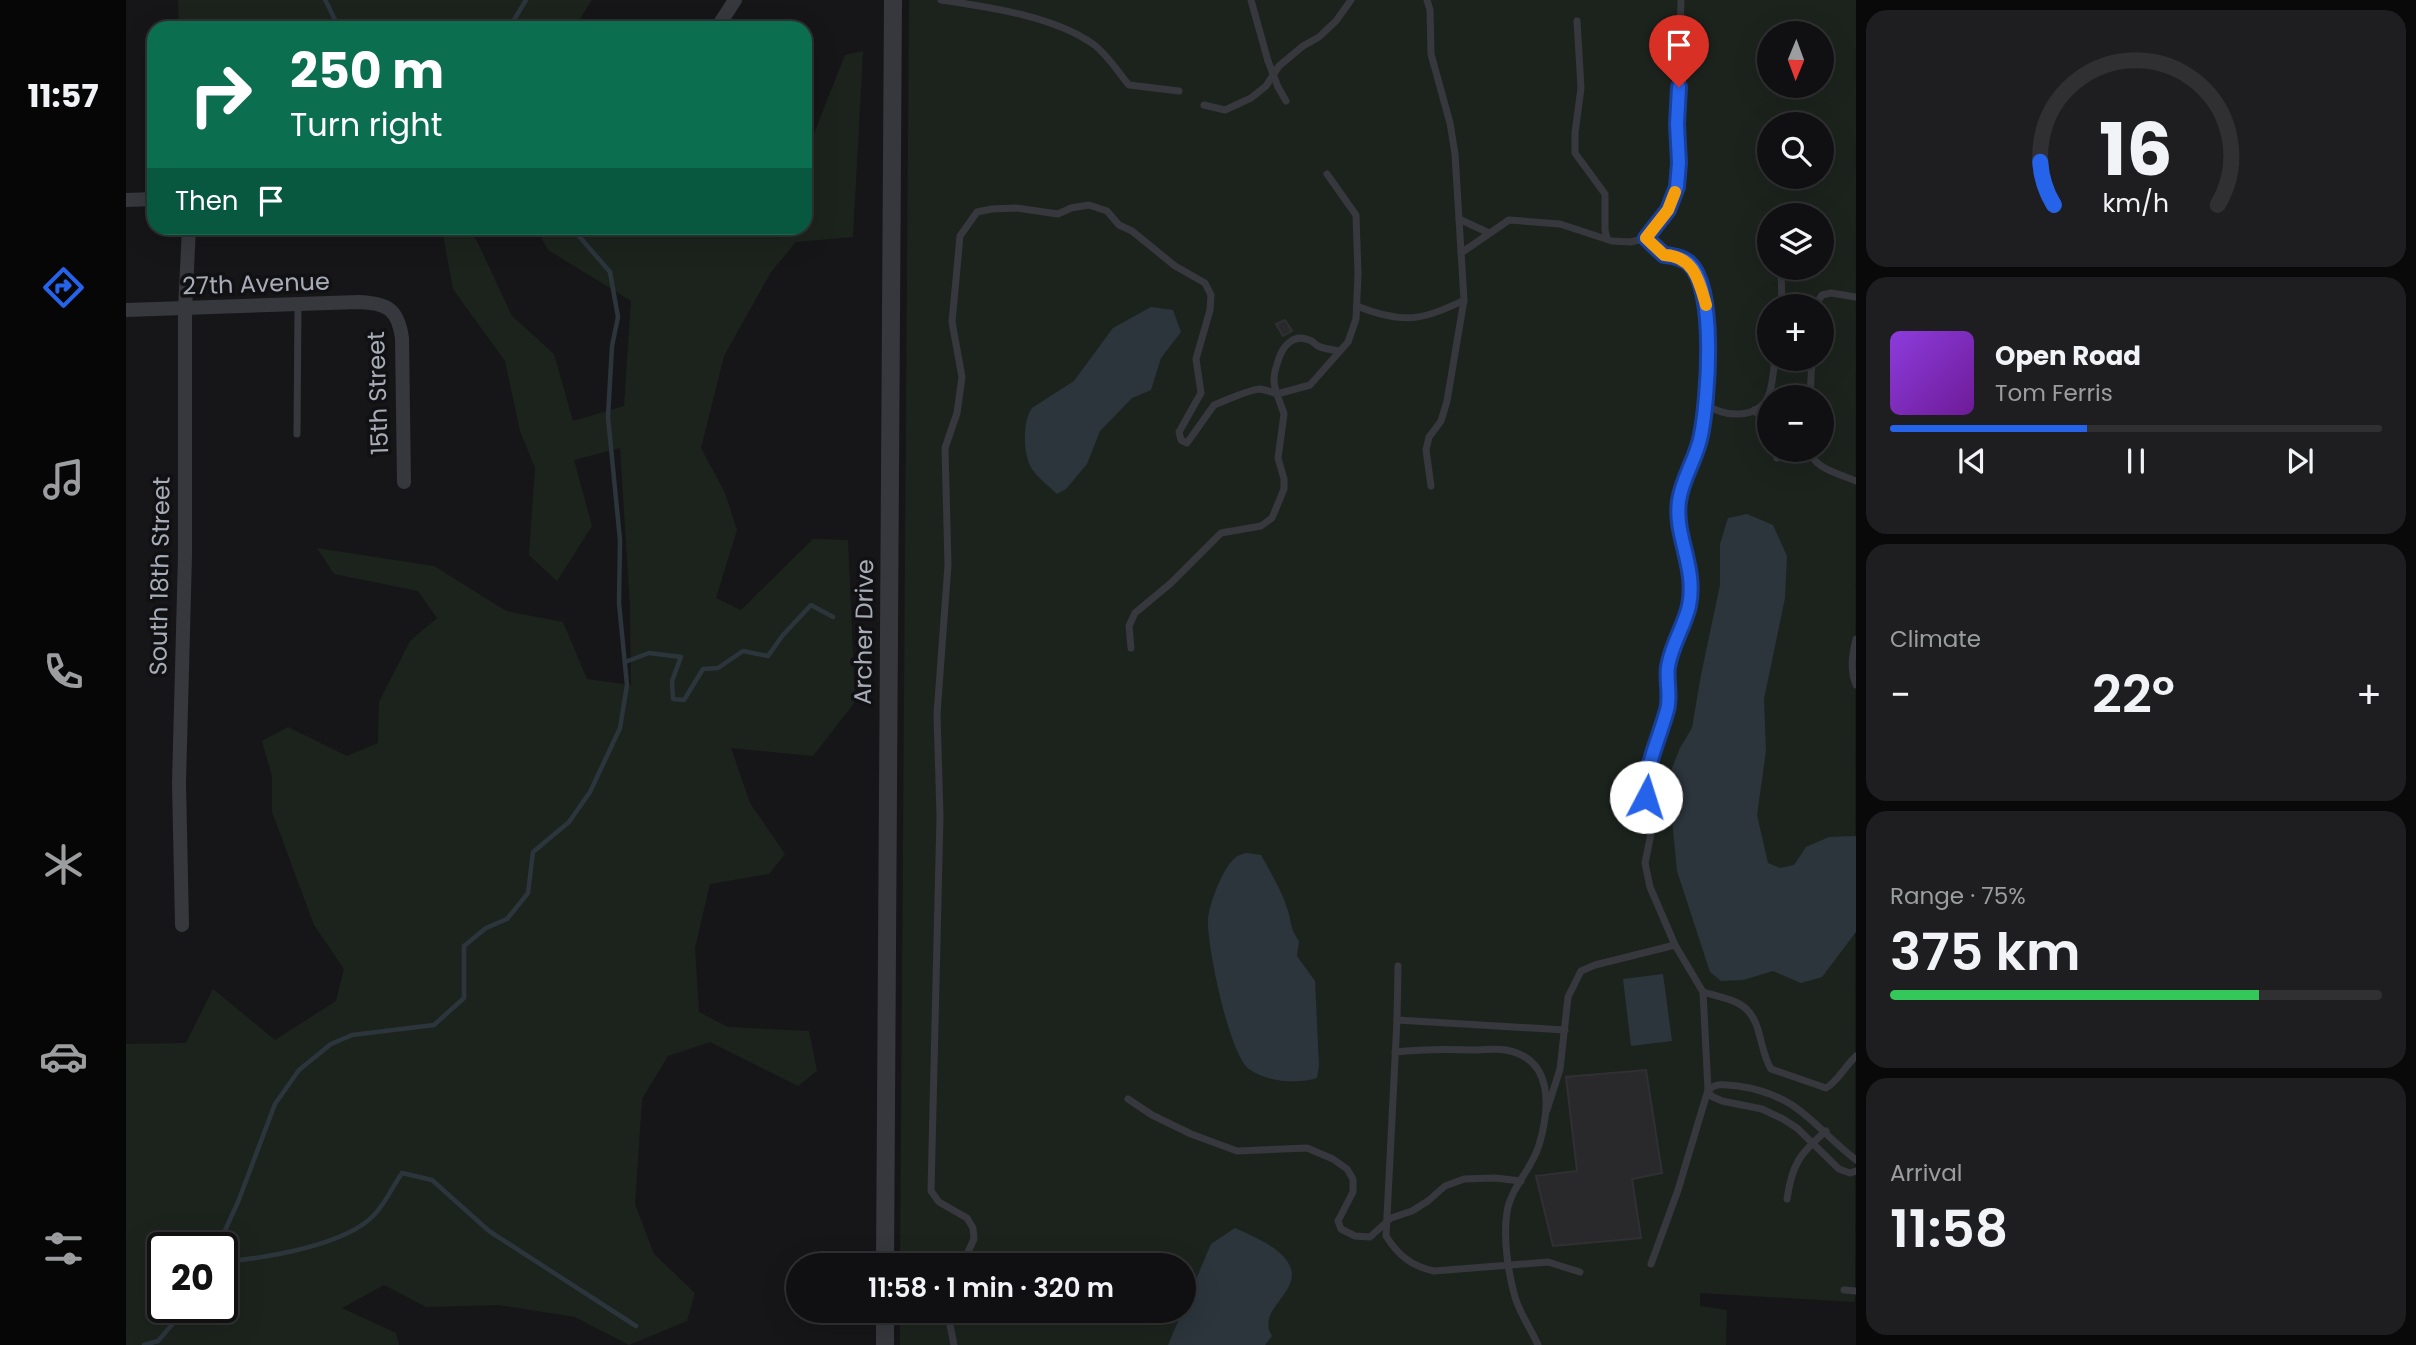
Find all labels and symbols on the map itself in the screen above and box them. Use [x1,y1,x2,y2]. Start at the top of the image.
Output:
pin [1649,15,1709,87]
north arrow [1757,21,1834,98]
street label: 27th Avenue [182,264,330,303]
street label: 15th Street [359,331,396,455]
street label: South 18th Street [141,476,178,676]
street label: Archer Drive [846,559,881,705]
position arrow [1609,760,1683,834]
speed limit sign: 20 [147,1232,238,1323]

